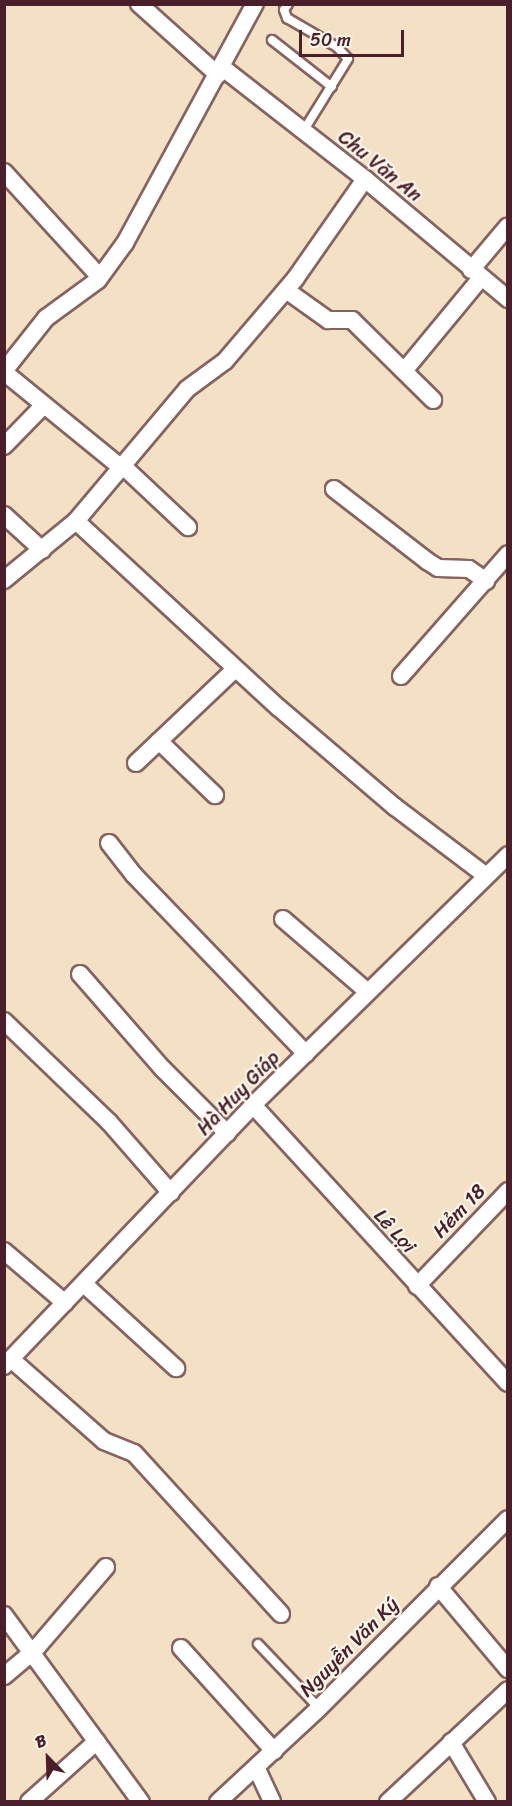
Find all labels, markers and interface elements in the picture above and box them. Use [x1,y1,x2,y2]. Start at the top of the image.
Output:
scale bar [302,18,407,56]
text: 50 m [310,24,351,56]
street label: Chu Văn An [334,125,426,207]
street label: Hà Huy Giáp [192,1046,284,1140]
street label: Hẻm 18 [428,1179,490,1243]
street label: Lê Lợi [369,1204,421,1258]
street label: Nguyễn Văn Ký [294,1592,404,1702]
text: B [30,1726,51,1756]
north arrow [18,1728,78,1788]

